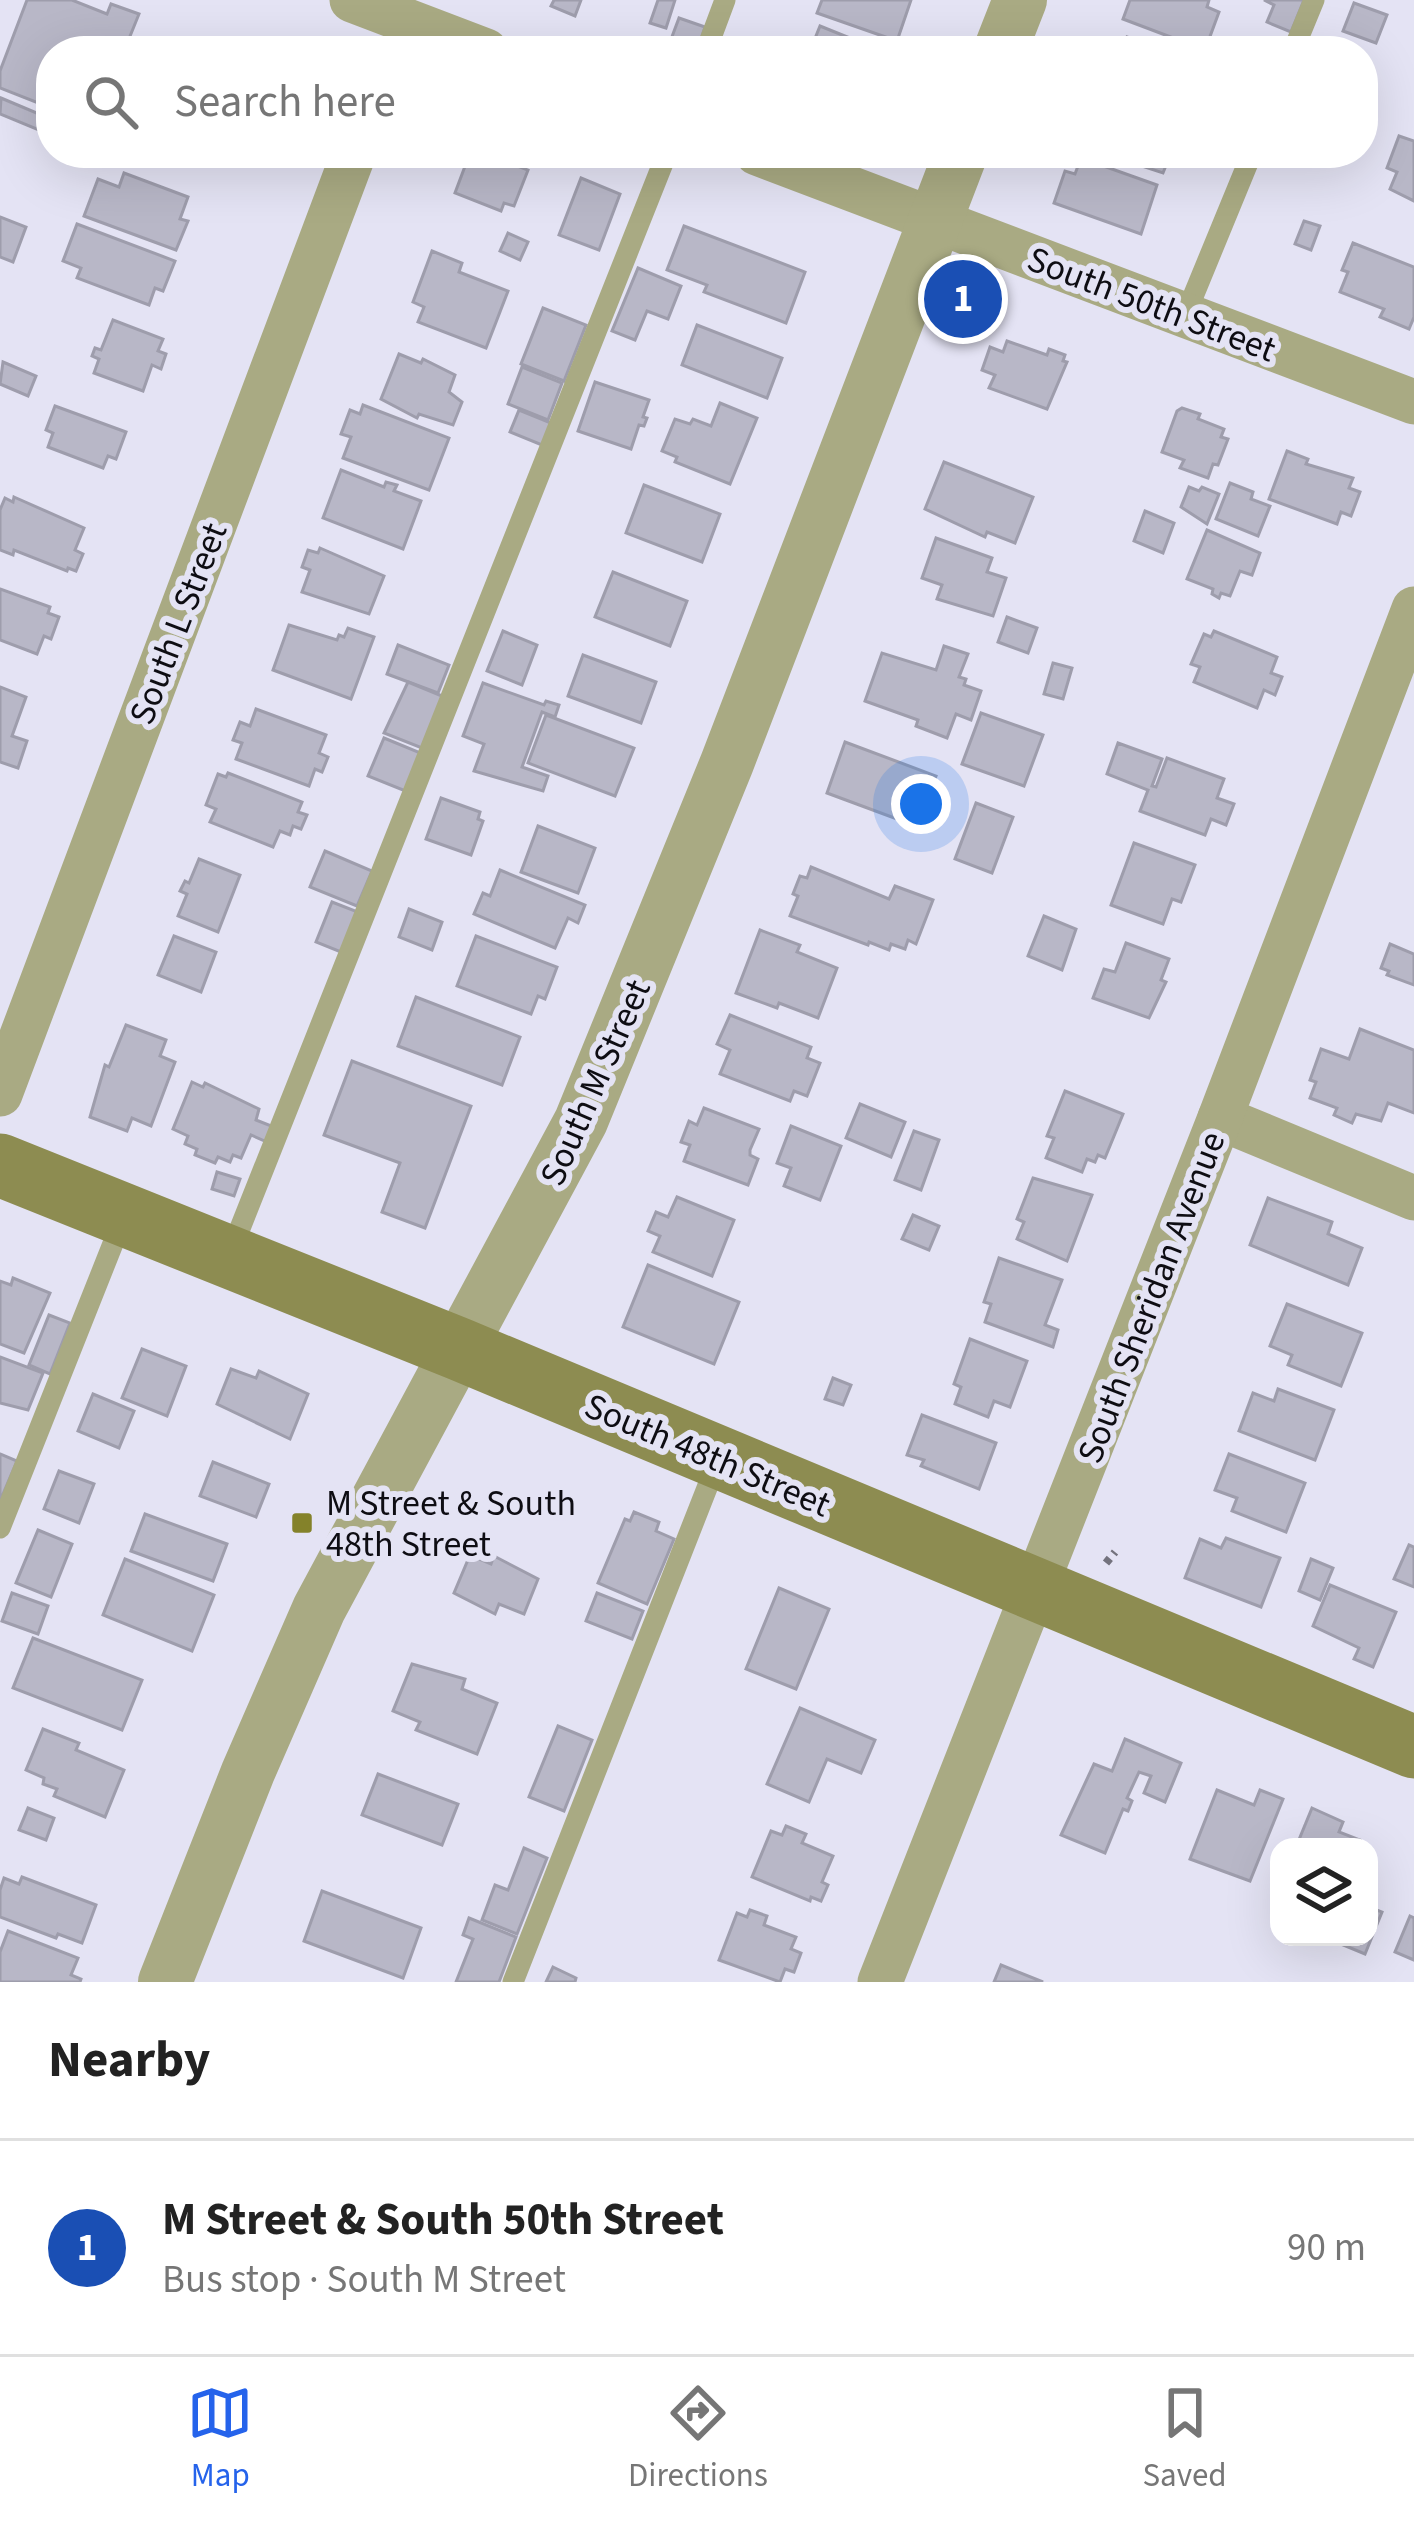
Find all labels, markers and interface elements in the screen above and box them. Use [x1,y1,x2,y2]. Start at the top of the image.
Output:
search box [36,36,1378,168]
icon: search [78,69,144,135]
text: Search here [174,70,396,134]
street label: South 50th Street [1020,234,1283,375]
pin: 1 [924,254,1002,344]
street label: South L Street [117,515,240,732]
your location [891,774,951,834]
street label: South M Street [527,971,664,1194]
street label: South Sheridan Avenue [1065,1124,1238,1471]
street label: South 48th Street [577,1381,838,1530]
place label: M Street & South 48th Street [326,1478,576,1570]
marker: M Street & South 48th Street [289,1510,315,1536]
map controls [1270,1838,1378,1946]
button: layers [1270,1838,1378,1946]
text: Nearby [48,2024,210,2096]
text: M Street & South 50th Street [162,2188,724,2252]
text: 1 [77,2220,97,2276]
text: 90 m [1287,2220,1366,2276]
text: Bus stop · South M Street [162,2252,566,2308]
tab: Map [187,2380,253,2499]
tab: Directions [628,2380,768,2499]
tab: Saved [1142,2380,1227,2499]

